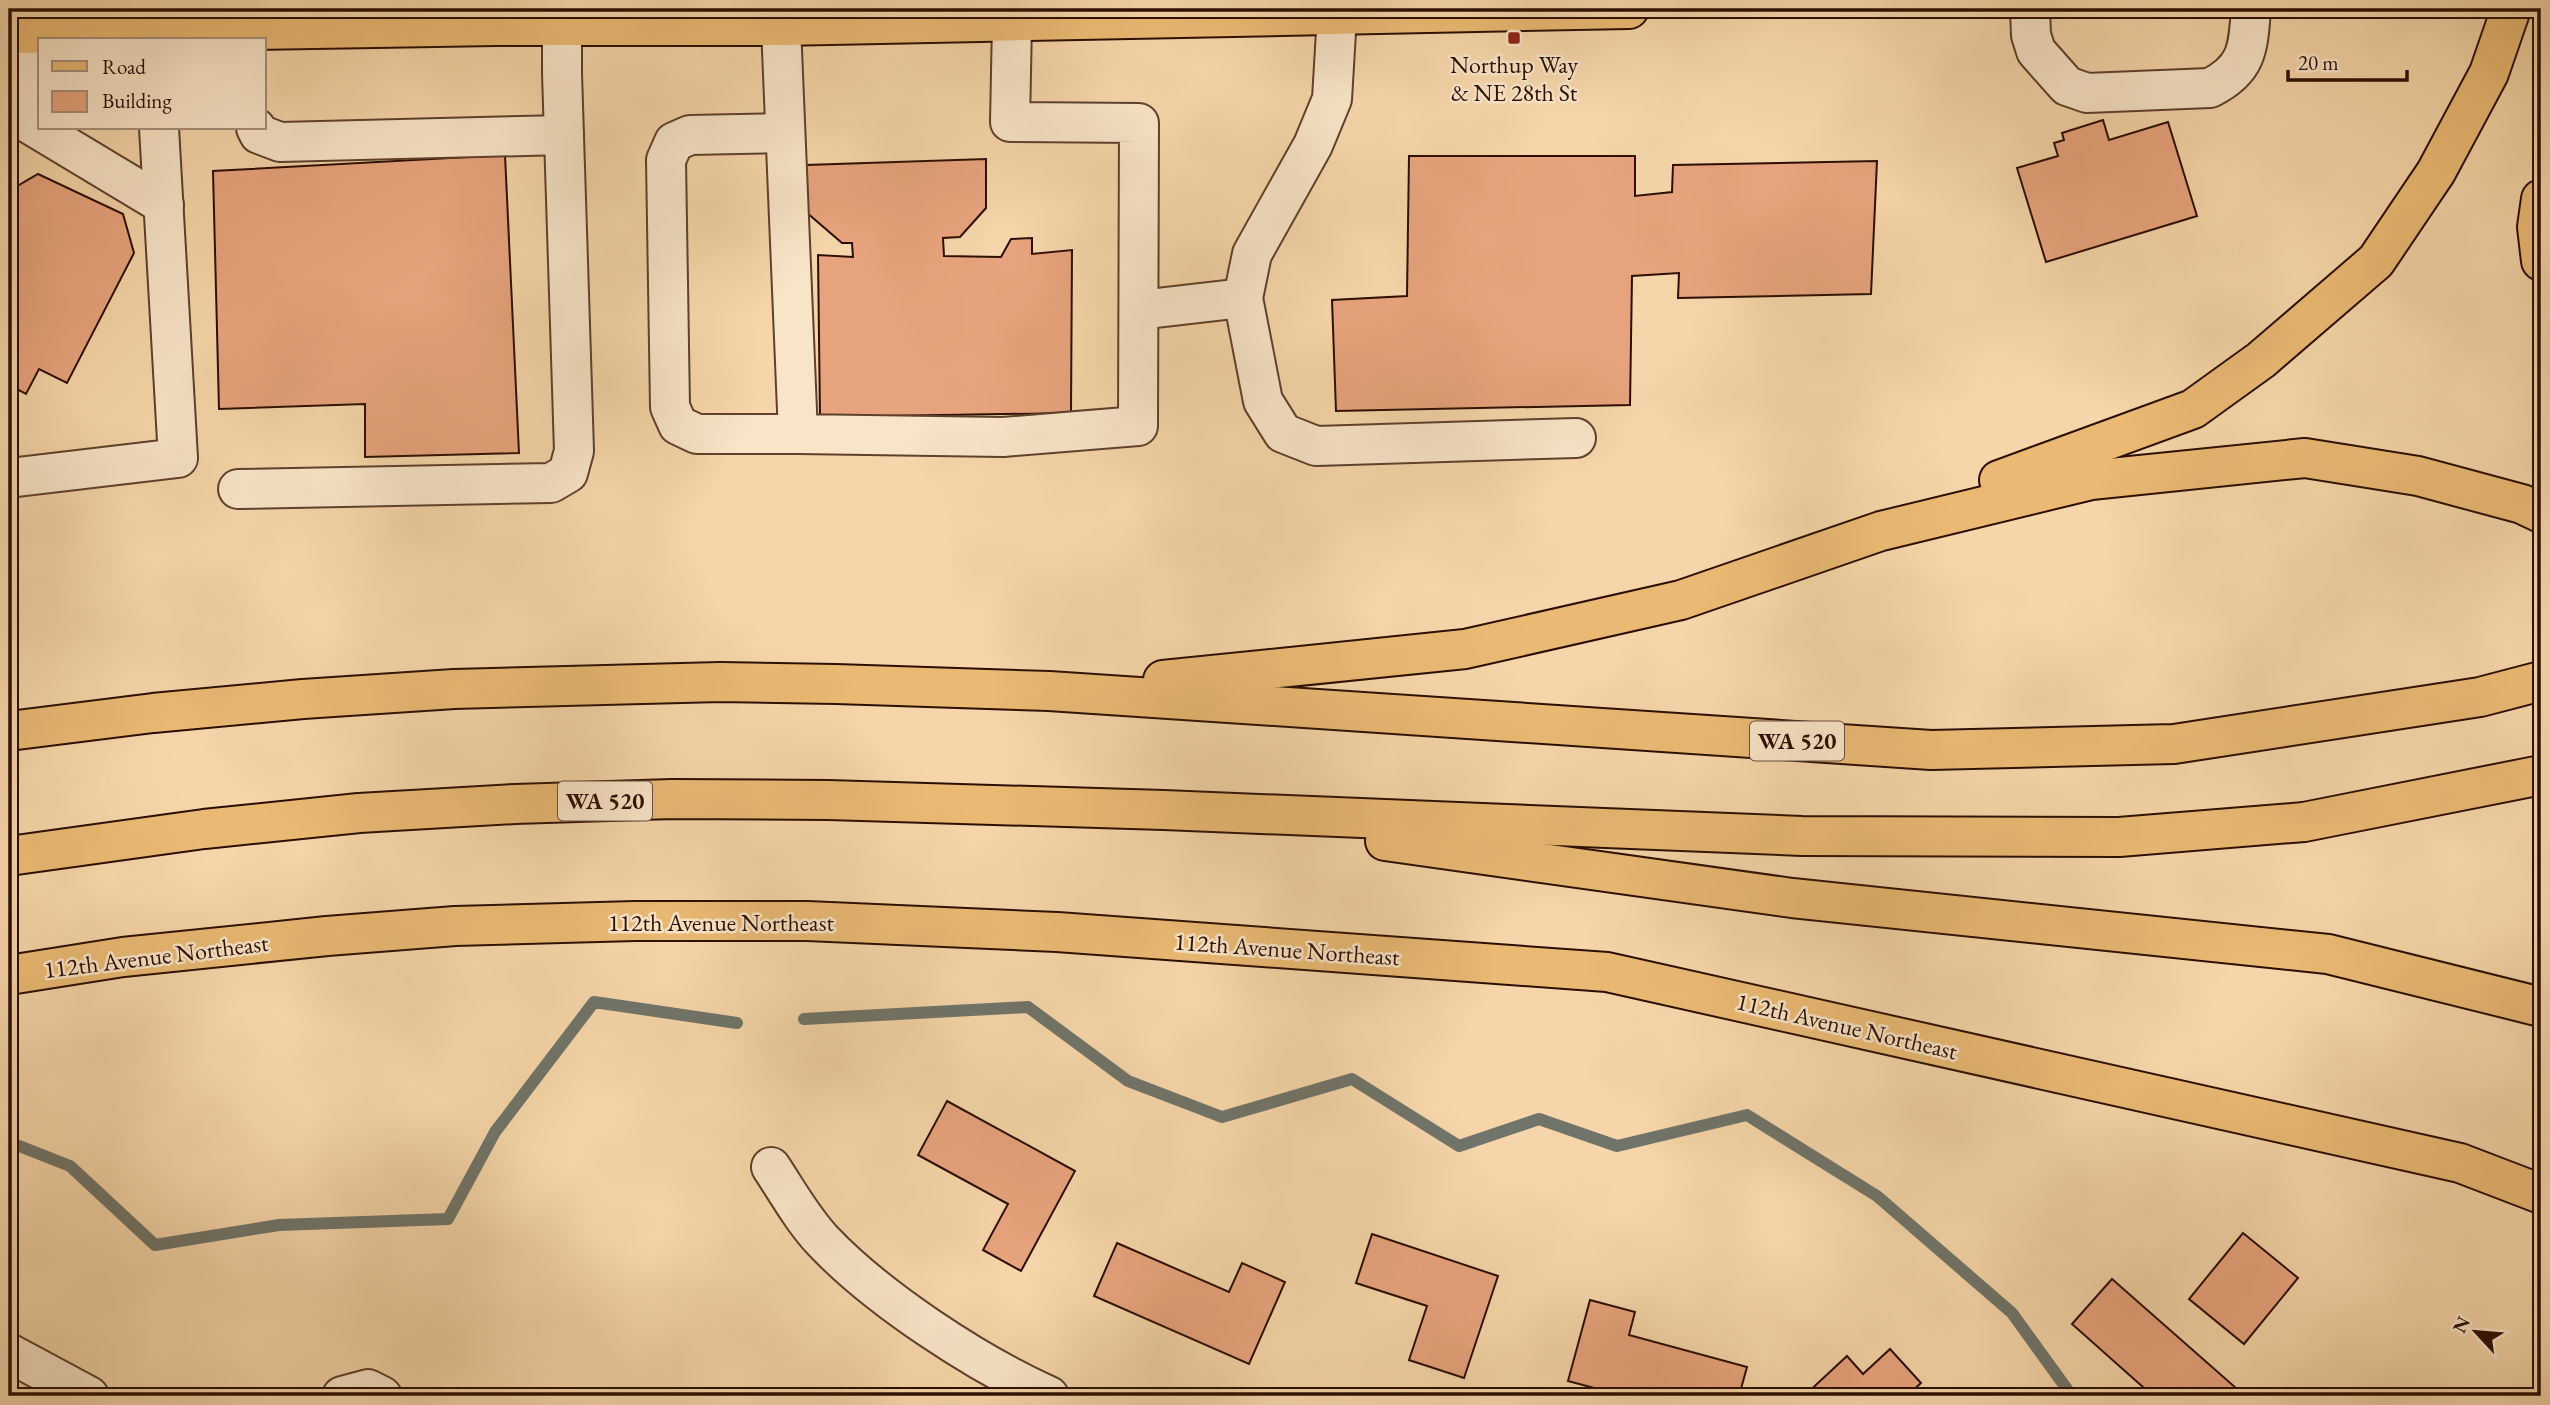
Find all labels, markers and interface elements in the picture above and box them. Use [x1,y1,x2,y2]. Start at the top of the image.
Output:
marker: Northup Way & NE 28th St [1506,30,1522,46]
legend [38,38,266,130]
scale bar [2288,38,2406,82]
place label: Northup Way & NE 28th St [1450,49,1579,108]
text: 20 m [2298,49,2339,76]
text: Road [102,53,146,80]
text: Building [102,87,172,114]
road number: WA 520 [1750,722,1844,761]
road number: WA 520 [558,782,652,820]
street label: 112th Avenue Northeast [608,907,834,938]
street label: 112th Avenue Northeast [1173,926,1401,972]
street label: 112th Avenue Northeast [42,927,270,985]
street label: 112th Avenue Northeast [1733,985,1961,1067]
north arrow [2442,1296,2512,1366]
text: N [2447,1312,2476,1337]

